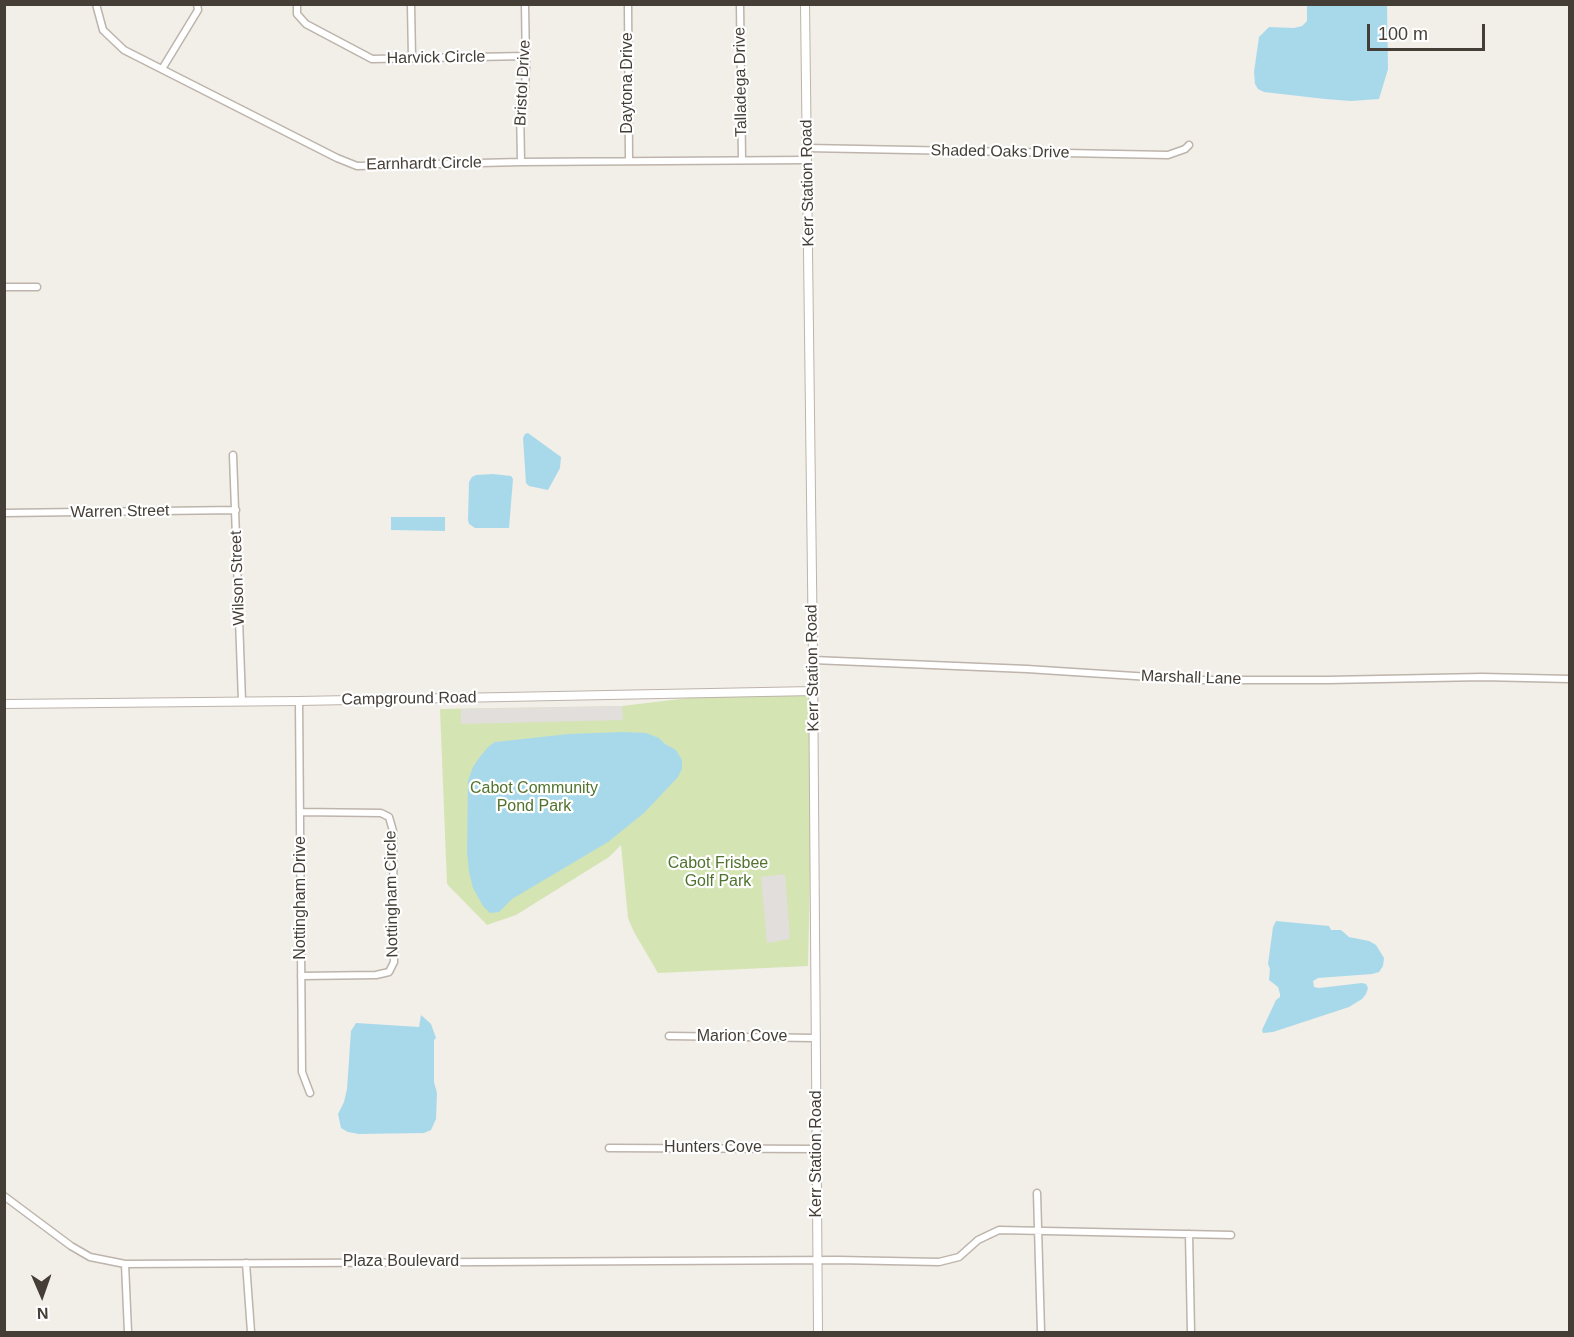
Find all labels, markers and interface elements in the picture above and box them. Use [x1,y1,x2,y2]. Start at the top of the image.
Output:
scale bar [1370,12,1488,50]
text: 100 m [1378,24,1428,44]
street label: Talladega Drive [730,27,752,137]
street label: Daytona Drive [618,32,638,134]
street label: Bristol Drive [511,39,535,127]
street label: Harvick Circle [387,48,485,68]
street label: Kerr Station Road [797,119,819,247]
street label: Shaded Oaks Drive [930,141,1070,163]
street label: Earnhardt Circle [366,153,482,175]
street label: Warren Street [70,502,170,522]
street label: Wilson Street [227,530,249,626]
street label: Kerr Station Road [802,604,824,732]
street label: Marshall Lane [1140,667,1242,689]
street label: Campground Road [341,688,477,710]
park label: Cabot Community Pond Park [470,779,598,817]
street label: Nottingham Circle [381,830,403,958]
street label: Nottingham Drive [291,836,311,960]
park label: Cabot Frisbee Golf Park [668,854,768,892]
street label: Marion Cove [697,1027,787,1047]
street label: Kerr Station Road [807,1090,827,1218]
street label: Hunters Cove [664,1138,762,1158]
street label: Plaza Boulevard [343,1252,459,1272]
north arrow [12,1265,72,1325]
text: N [37,1305,49,1322]

